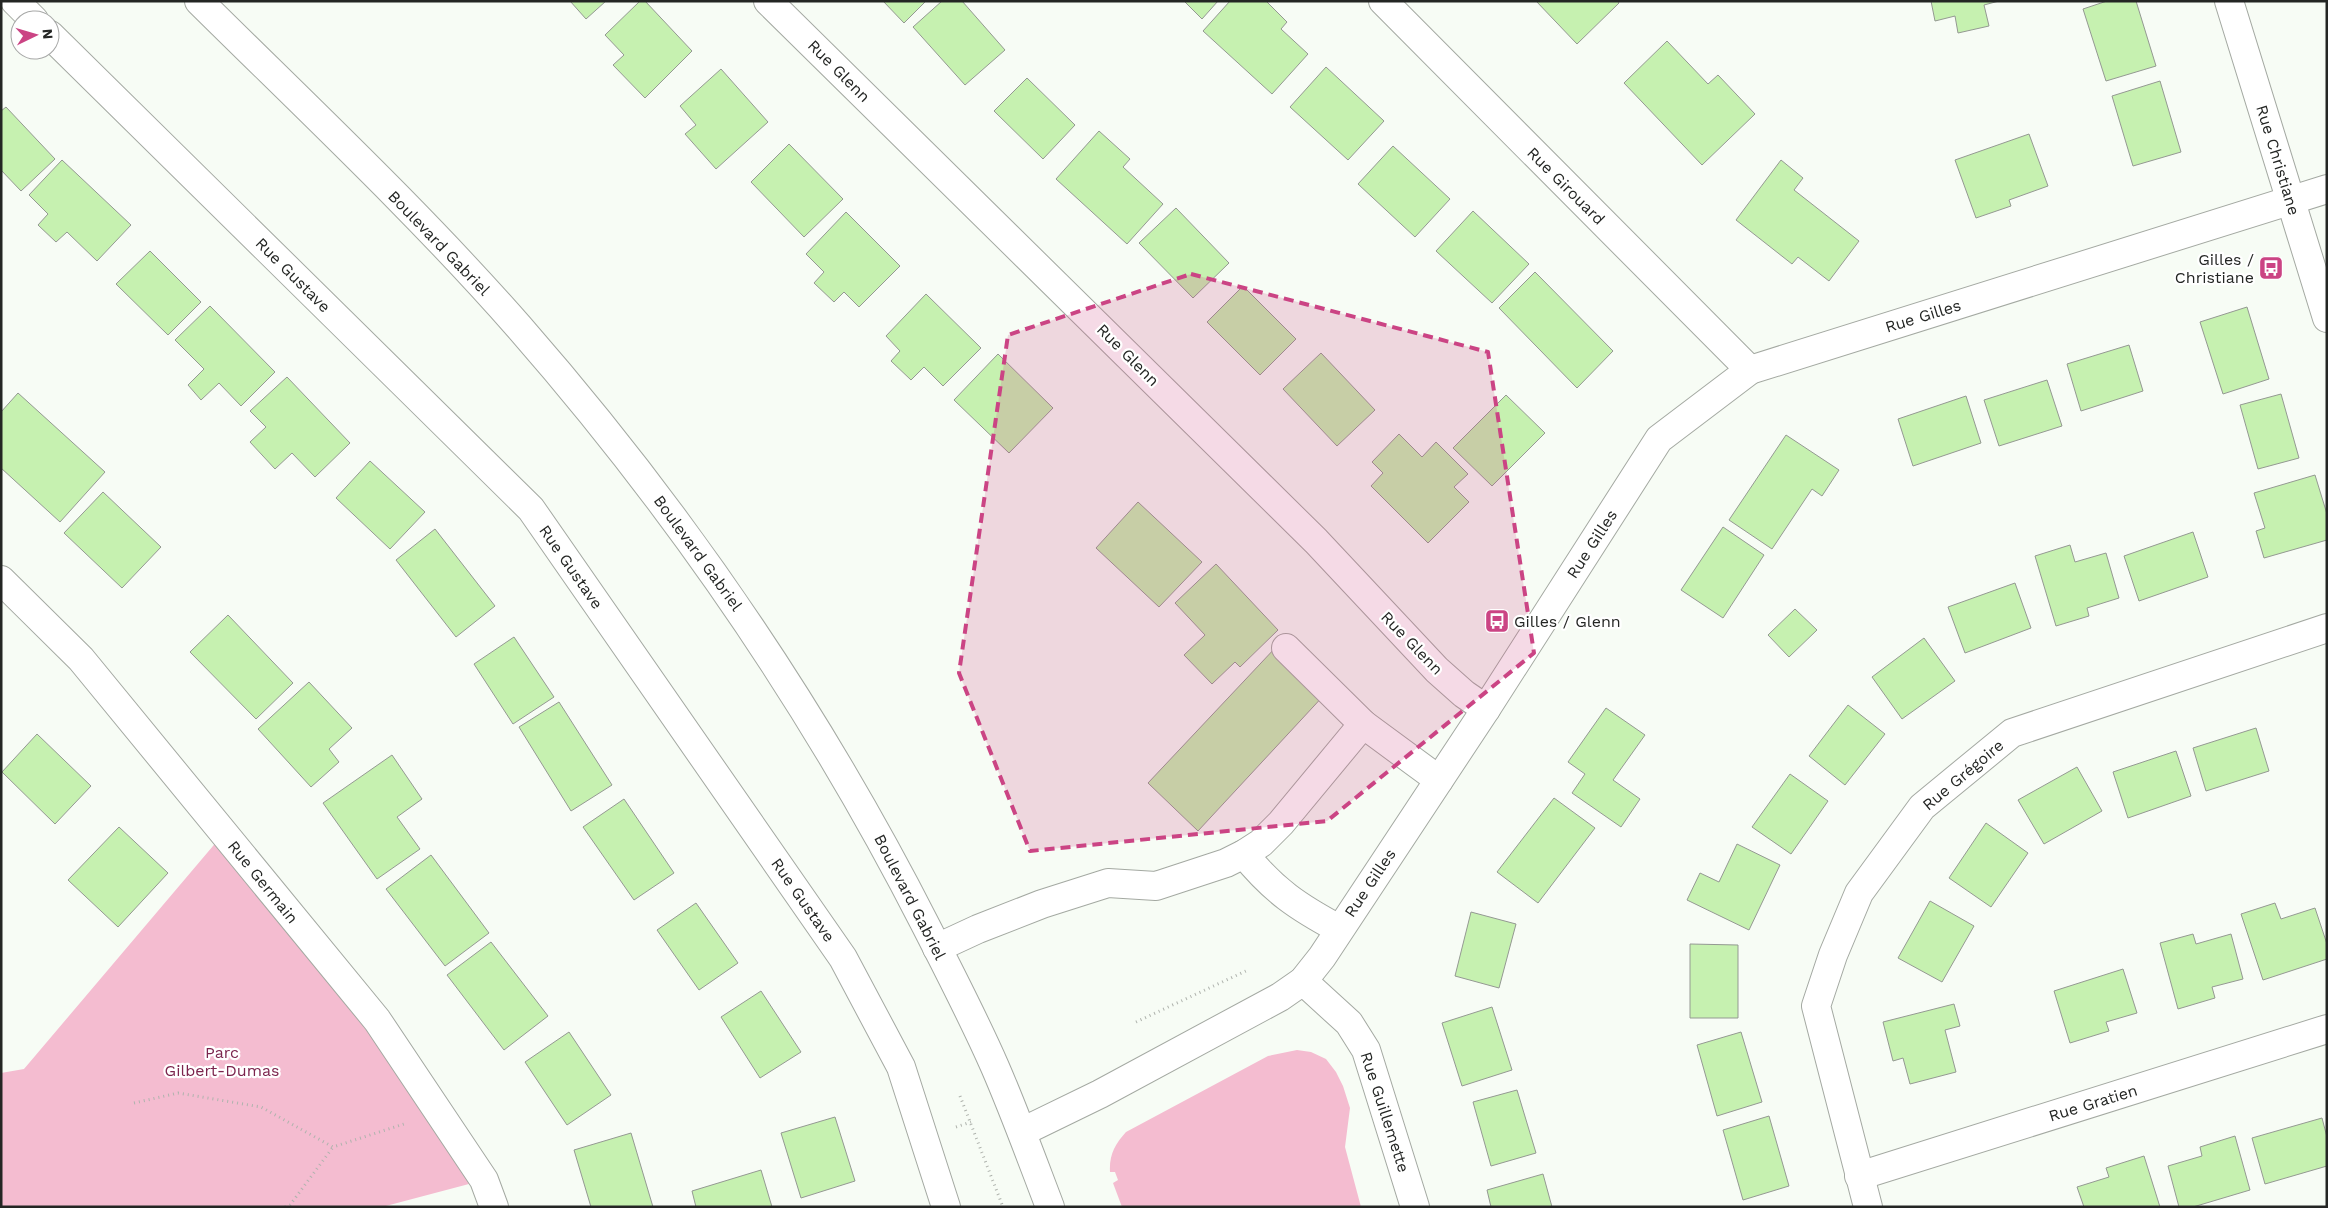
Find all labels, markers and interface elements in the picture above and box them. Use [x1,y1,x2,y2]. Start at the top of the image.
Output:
north arrow [10,10,60,60]
text: N [40,28,56,40]
street label: Rue Glenn [804,36,874,106]
street label: Rue Christiane [2252,103,2304,217]
street label: Rue Girouard [1523,143,1609,229]
street label: Boulevard Gabriel [384,187,494,299]
street label: Rue Gustave [252,234,334,316]
place label: Gilles / Christiane [2175,250,2254,287]
bus stop icon: Gilles / Christiane [2258,255,2284,281]
street label: Rue Gilles [1883,295,1963,337]
street label: Rue Glenn [1093,320,1163,390]
street label: Boulevard Gabriel [650,491,746,615]
street label: Rue Gilles [1563,506,1621,582]
street label: Rue Gustave [535,521,607,613]
street label: Rue Glenn [1377,607,1447,679]
bus stop icon: Gilles / Glenn [1484,608,1510,634]
place label: Gilles / Glenn [1514,612,1621,631]
street label: Rue Grégoire [1919,736,2007,814]
street label: Boulevard Gabriel [870,831,950,963]
street label: Rue Germain [224,837,302,927]
street label: Rue Gilles [1340,845,1400,921]
street label: Rue Gustave [767,854,839,946]
park label: Parc Gilbert-Dumas [165,1043,279,1080]
street label: Rue Guillemette [1357,1049,1413,1175]
street label: Rue Gratien [2046,1081,2140,1125]

